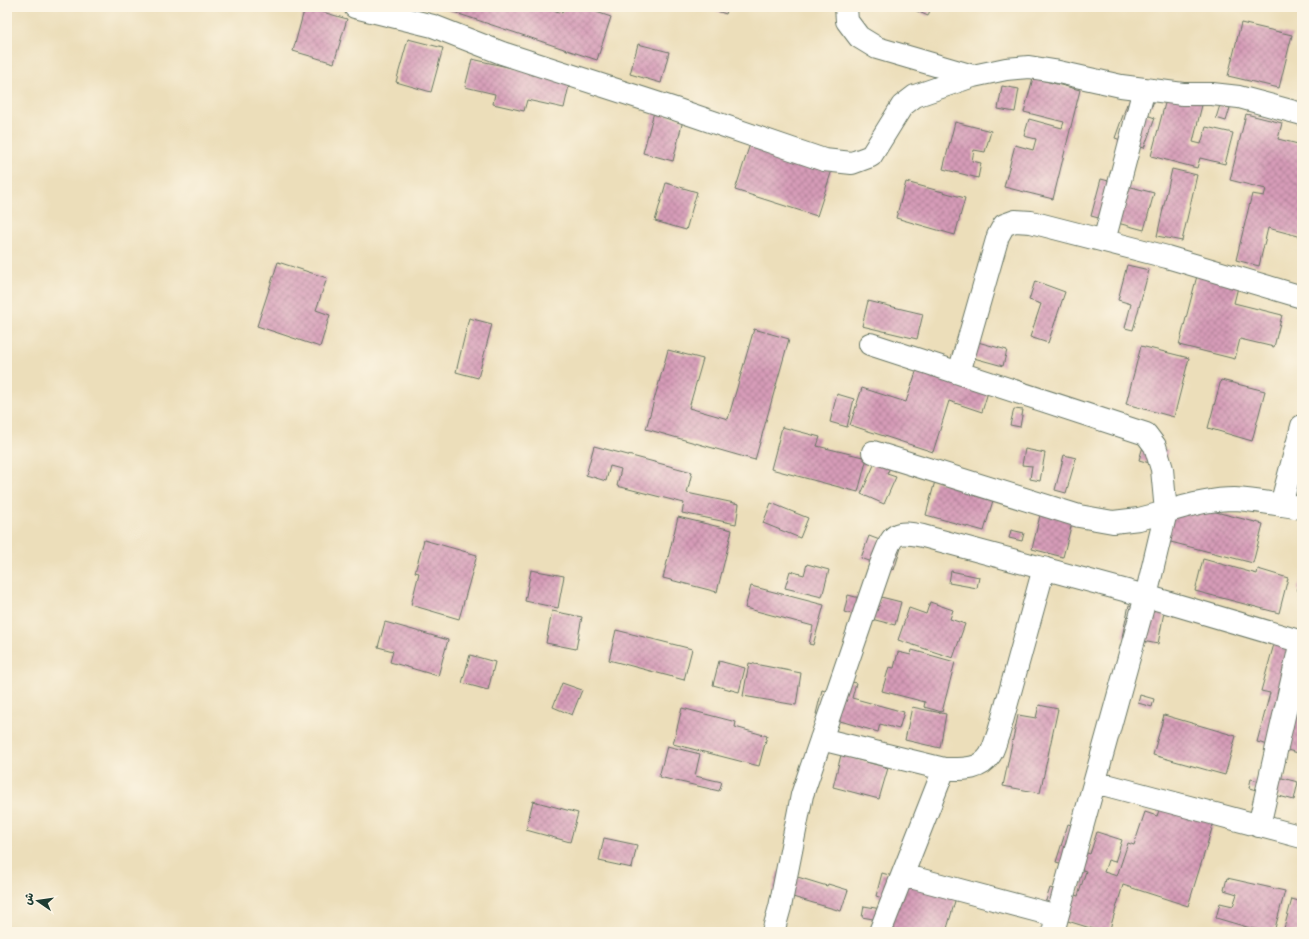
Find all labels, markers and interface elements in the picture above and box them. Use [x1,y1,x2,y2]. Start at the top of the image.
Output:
north arrow [18,881,58,921]
text: ش [20,891,37,906]

